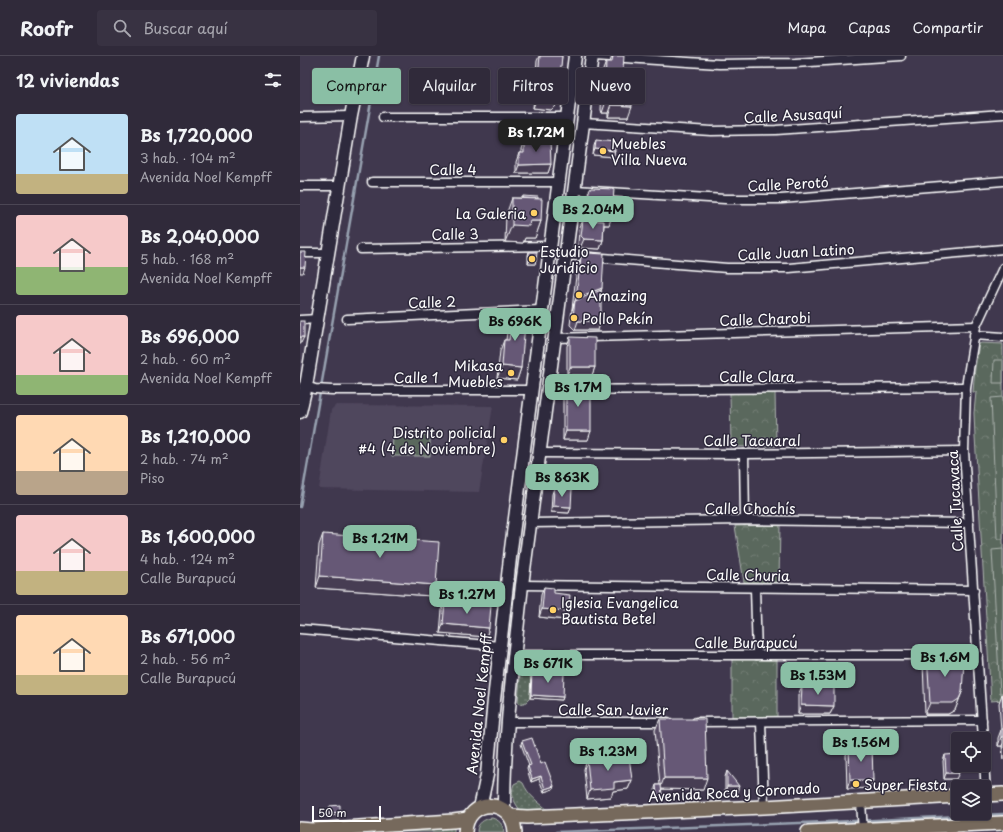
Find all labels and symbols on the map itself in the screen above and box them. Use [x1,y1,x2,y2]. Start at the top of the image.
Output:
street label: Calle Asusaquí [743,102,843,128]
pin: Bs 1.72M [495,119,577,153]
place label: Muebles Villa Nueva [611,133,688,170]
marker: Muebles Villa Nueva [598,146,608,156]
street label: Calle 4 [429,159,477,180]
street label: Calle Perotó [747,171,829,197]
pin: Bs 2.04M [552,196,634,230]
place label: La Galeria [456,203,526,224]
marker: La Galeria [529,208,539,218]
street label: Calle 3 [431,223,479,245]
street label: Calle Juan Latino [737,238,855,266]
place label: Estudio Juridicio [540,241,598,278]
marker: Estudio Juridicio [527,254,537,264]
place label: Amazing [587,285,647,306]
marker: Amazing [574,290,584,300]
street label: Calle 2 [408,291,456,313]
street label: Calle Charobi [719,307,811,331]
pin: Bs 696K [478,308,552,342]
place label: Pollo Pekín [582,308,653,329]
marker: Pollo Pekín [569,313,579,323]
place label: Mikasa Muebles [448,355,503,392]
street label: Calle Clara [719,366,795,387]
street label: Calle 1 [394,367,438,388]
marker: Mikasa Muebles [506,368,516,378]
pin: Bs 1.7M [541,374,615,408]
place label: Distrito policial #4 (4 de Noviembre) [359,422,496,459]
street label: Calle Tacuaral [703,430,801,451]
marker: Distrito policial #4 (4 de Noviembre) [499,435,509,445]
street label: Calle Tucavaca [942,450,968,552]
pin: Bs 863K [525,464,599,498]
street label: Calle Chochís [705,498,795,519]
pin: Bs 1.21M [339,525,421,559]
street label: Calle Churia [706,564,790,586]
pin: Bs 1.27M [426,581,508,615]
place label: Iglesia Evangelica Bautista Betel [561,592,679,629]
marker: Iglesia Evangelica Bautista Betel [548,605,558,615]
street label: Avenida Noel Kempff [461,631,497,775]
street label: Calle Burapucú [694,632,798,653]
pin: Bs 1.6M [908,644,982,678]
pin: Bs 671K [511,650,585,684]
pin: Bs 1.53M [777,662,859,696]
street label: Calle San Javier [558,699,669,720]
pin: Bs 1.56M [820,729,902,763]
pin: Bs 1.23M [567,738,649,772]
place label: Super Fiesta [864,774,948,795]
street label: Avenida Roca y Coronado [648,777,821,807]
marker: Super Fiesta [851,779,861,789]
scale bar [312,804,381,823]

